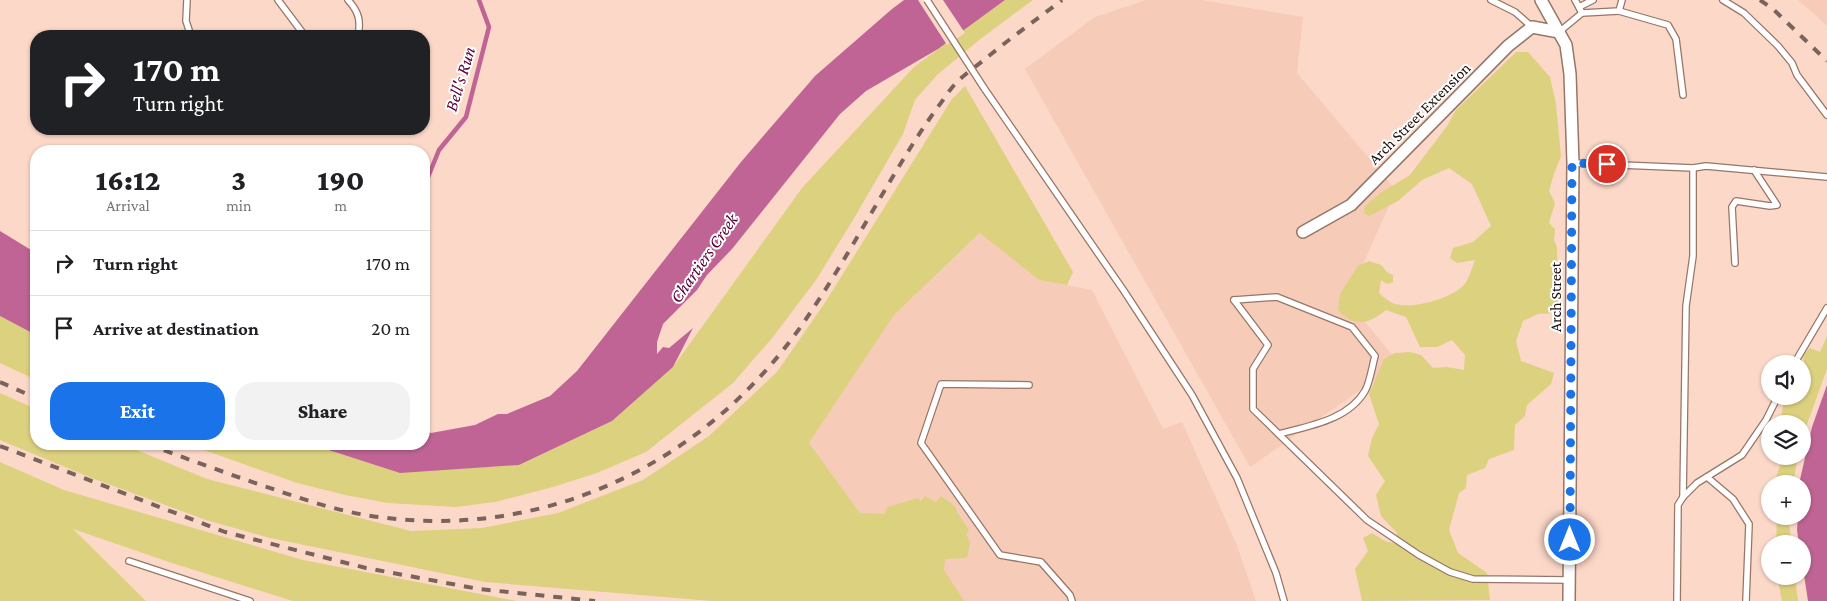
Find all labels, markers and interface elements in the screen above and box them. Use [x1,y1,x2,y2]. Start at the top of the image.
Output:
water label: Bell's Run [441,44,479,114]
icon: right [50,50,115,115]
text: 170 m [133,50,220,89]
street label: Arch Street Extension [1365,59,1474,168]
text: Turn right [133,91,224,116]
pin [1586,143,1628,185]
icon: arrive [1593,150,1621,178]
text: 16:12 [96,163,160,196]
text: 3 [231,163,246,196]
text: 190 [317,163,364,196]
text: Arrival [106,197,150,214]
text: min [226,197,252,214]
text: m [334,197,347,214]
water label: Chartiers Creek [666,209,743,306]
icon: right [50,249,78,277]
text: Turn right [93,253,178,274]
text: 170 m [366,253,410,274]
street label: Arch Street [1547,261,1564,332]
icon: arrive [50,314,78,342]
text: Arrive at destination [93,318,259,339]
text: 20 m [371,318,410,339]
map controls [1761,355,1811,585]
button: sound [1761,355,1811,405]
button: Exit [50,382,225,440]
button: Share [235,382,410,440]
button: layers [1761,415,1811,465]
button: + [1761,475,1811,525]
position arrow [1543,513,1595,565]
button: − [1761,535,1811,585]

